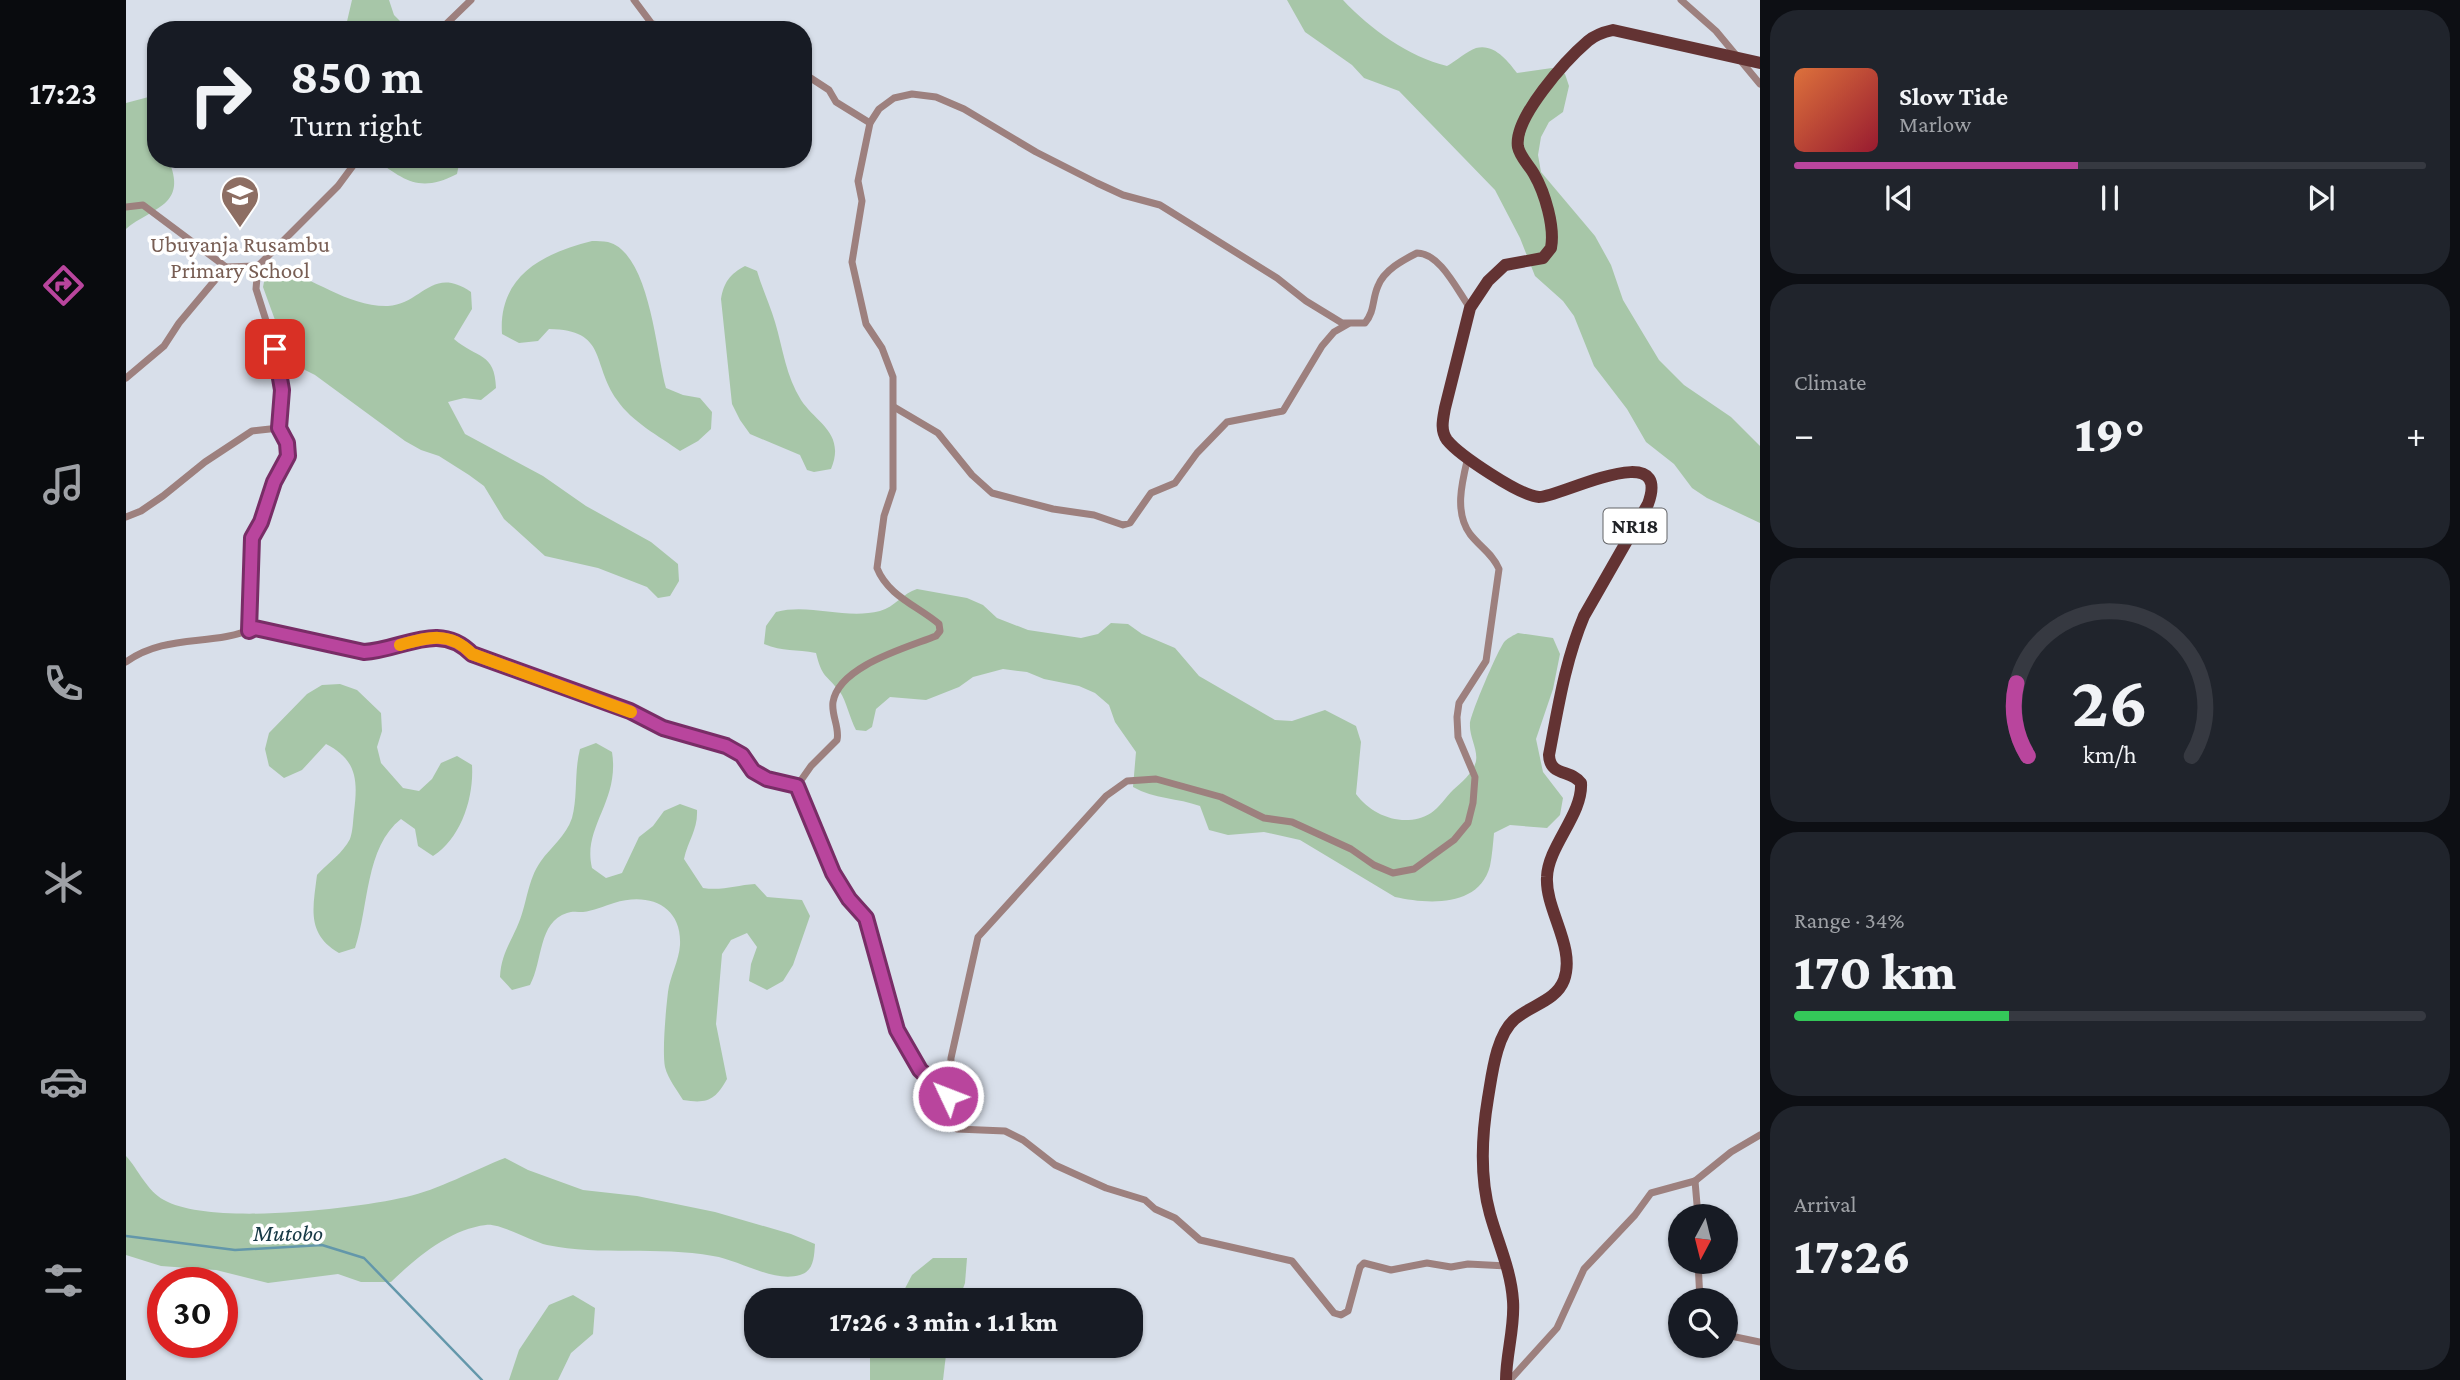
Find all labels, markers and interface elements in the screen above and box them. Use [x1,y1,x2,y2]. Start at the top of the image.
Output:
icon: right [175,49,266,140]
text: 850 m [290,49,423,104]
text: 17:23 [29,75,97,111]
text: Slow Tide [1899,82,2008,111]
text: Turn right [290,107,422,143]
text: Marlow [1899,111,1971,137]
school or university icon: Ubuyanja Rusambu Primary School [219,174,261,229]
icon: previous [1880,179,1918,217]
icon: pause [2091,179,2129,217]
icon: next [2302,179,2340,217]
place label: Ubuyanja Rusambu Primary School [150,231,330,283]
icon: directions [39,261,88,310]
pin [245,319,305,379]
icon: arrive [256,330,294,368]
text: Climate [1794,369,1866,395]
text: 19° [2075,404,2145,462]
text: − [1794,413,1814,455]
text: + [2406,413,2426,455]
icon: music [39,460,88,509]
road number: NR18 [1604,508,1666,544]
icon: phone [39,659,88,708]
text: 26 [2072,661,2148,742]
text: km/h [2083,741,2137,768]
icon: climate [39,858,88,907]
text: Range · 34% [1794,907,1905,933]
text: 170 km [1794,942,1956,1000]
icon: car [39,1057,88,1106]
position arrow [911,1059,985,1133]
text: Arrival [1794,1191,1857,1217]
north arrow [1668,1204,1738,1274]
map controls [1668,1204,1738,1358]
water label: Mutobo [252,1219,323,1246]
text: 17:26 [1794,1226,1911,1284]
icon: filters [39,1256,88,1305]
speed limit sign: 30 [147,1267,238,1358]
button: search [1668,1288,1738,1358]
text: 17:26 · 3 min · 1.1 km [829,1308,1058,1337]

